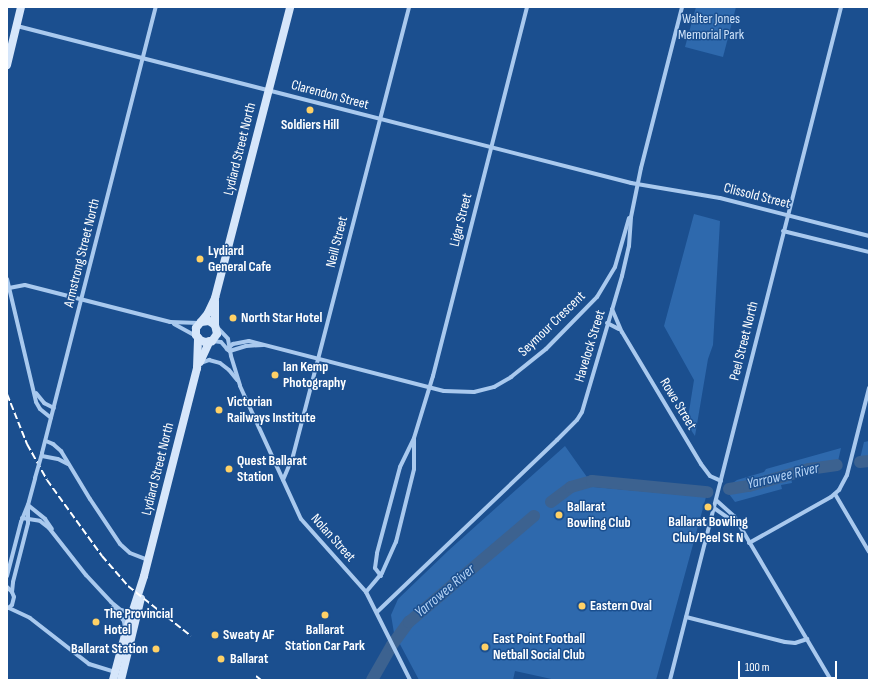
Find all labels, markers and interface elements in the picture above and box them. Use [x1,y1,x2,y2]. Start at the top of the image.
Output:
park label: Walter Jones Memorial Park [678,11,744,44]
street label: Clarendon Street [289,77,371,113]
street label: Lydiard Street North [220,101,260,197]
marker: Soldiers Hill [305,105,315,115]
place label: Soldiers Hill [281,117,339,133]
street label: Clissold Street [722,180,792,212]
street label: Ligar Street [446,192,476,248]
street label: Armstrong Street North [60,197,104,309]
street label: Neill Street [323,215,351,269]
place label: Lydiard General Cafe [208,243,271,276]
marker: Lydiard General Cafe [195,254,205,264]
street label: Seymour Crescent [515,288,589,360]
street label: Peel Street North [726,300,762,382]
street label: Havelock Street [571,308,609,384]
place label: North Star Hotel [241,310,322,326]
marker: North Star Hotel [228,313,238,323]
place label: Ian Kemp Photography [283,359,346,392]
marker: Ian Kemp Photography [270,370,280,380]
street label: Rowe Street [656,375,700,433]
place label: Victorian Railways Institute [227,394,316,426]
marker: Victorian Railways Institute [214,405,224,415]
street label: Lydiard Street North [138,421,178,517]
place label: Quest Ballarat Station [237,453,307,486]
water label: Yarrowee River [745,459,821,493]
marker: Quest Ballarat Station [224,464,234,474]
place label: Ballarat Bowling Club [567,499,631,532]
marker: Ballarat Bowling Club/Peel St N [703,502,713,512]
marker: Ballarat Bowling Club [554,510,564,520]
street label: Nolan Street [307,511,359,565]
place label: Ballarat Bowling Club/Peel St N [668,514,748,546]
water label: Yarrowee River [411,561,479,621]
place label: Eastern Oval [590,598,652,614]
marker: Eastern Oval [577,601,587,611]
place label: The Provincial Hotel [104,606,173,638]
marker: Ballarat Station Car Park [320,610,330,620]
marker: The Provincial Hotel [91,617,101,627]
place label: Ballarat Station Car Park [285,622,365,654]
place label: Sweaty AF [223,627,275,643]
marker: Sweaty AF [210,630,220,640]
place label: East Point Football Netball Social Club [493,631,585,664]
place label: Ballarat Station [71,641,148,657]
marker: East Point Football Netball Social Club [480,642,490,652]
marker: Ballarat Station [151,644,161,654]
place label: Ballarat [230,651,268,667]
marker: Ballarat [215,653,227,665]
scale bar [740,653,839,679]
text: 100 m [745,660,770,675]

